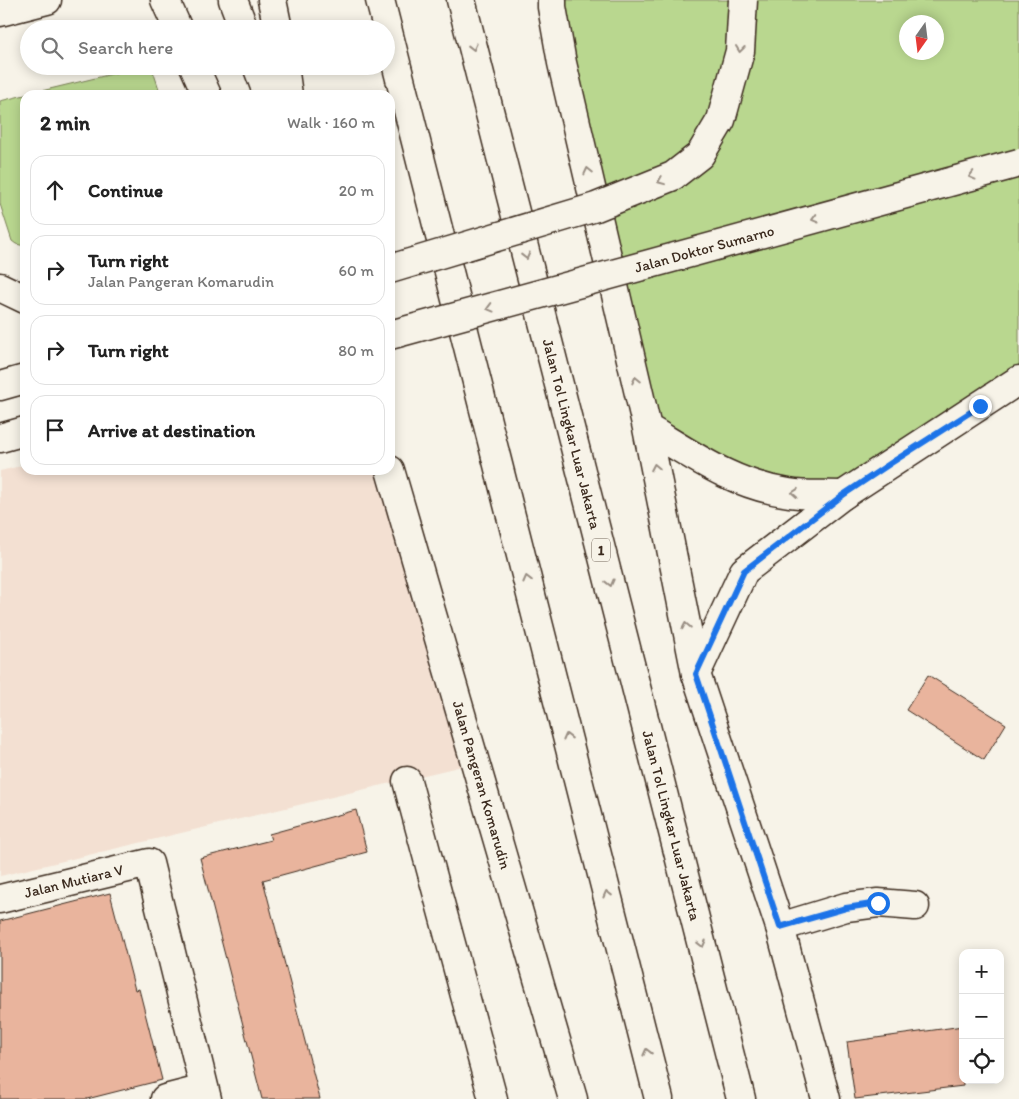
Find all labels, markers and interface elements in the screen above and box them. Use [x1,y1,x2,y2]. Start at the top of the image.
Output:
north arrow [899,15,944,60]
search box [20,20,395,75]
icon: search [38,34,66,62]
text: Search here [78,36,173,59]
one-way arrow [467,43,478,52]
one-way arrow [735,45,746,53]
text: 2 min [40,110,90,135]
text: Walk · 160 m [287,113,375,132]
one-way arrow [583,166,593,175]
one-way arrow [968,170,977,180]
one-way arrow [657,175,665,185]
icon: ahead [41,176,69,204]
text: Continue [88,179,163,202]
text: 20 m [339,181,374,200]
one-way arrow [812,213,820,223]
street label: Jalan Doktor Sumarno [633,221,776,277]
text: Turn right [88,249,169,272]
one-way arrow [520,251,531,260]
icon: right [41,256,69,284]
text: 60 m [339,261,374,280]
text: Jalan Pangeran Komarudin [88,272,274,291]
one-way arrow [485,302,494,313]
icon: right [41,336,69,364]
street label: Jalan Tol Lingkar Luar Jakarta [539,337,605,531]
text: Turn right [88,339,169,362]
text: 80 m [338,341,374,360]
one-way arrow [631,376,642,385]
route end [969,395,992,418]
icon: arrive [41,416,69,444]
text: Arrive at destination [88,419,255,442]
one-way arrow [650,462,660,471]
one-way arrow [790,488,798,499]
road number: 1 [592,538,610,562]
one-way arrow [522,575,533,584]
one-way arrow [604,578,615,587]
one-way arrow [682,622,692,630]
street label: Jalan Pangeran Komarudin [449,699,515,872]
street label: Jalan Tol Lingkar Luar Jakarta [638,729,704,923]
one-way arrow [562,732,573,741]
street label: Jalan Mutiara V [23,860,125,902]
one-way arrow [602,890,613,899]
route start [867,892,890,915]
one-way arrow [696,939,707,948]
map controls [959,949,1004,1084]
button: + [959,949,1004,994]
button: − [959,994,1004,1039]
button: locate [959,1039,1004,1084]
one-way arrow [642,1047,653,1056]

